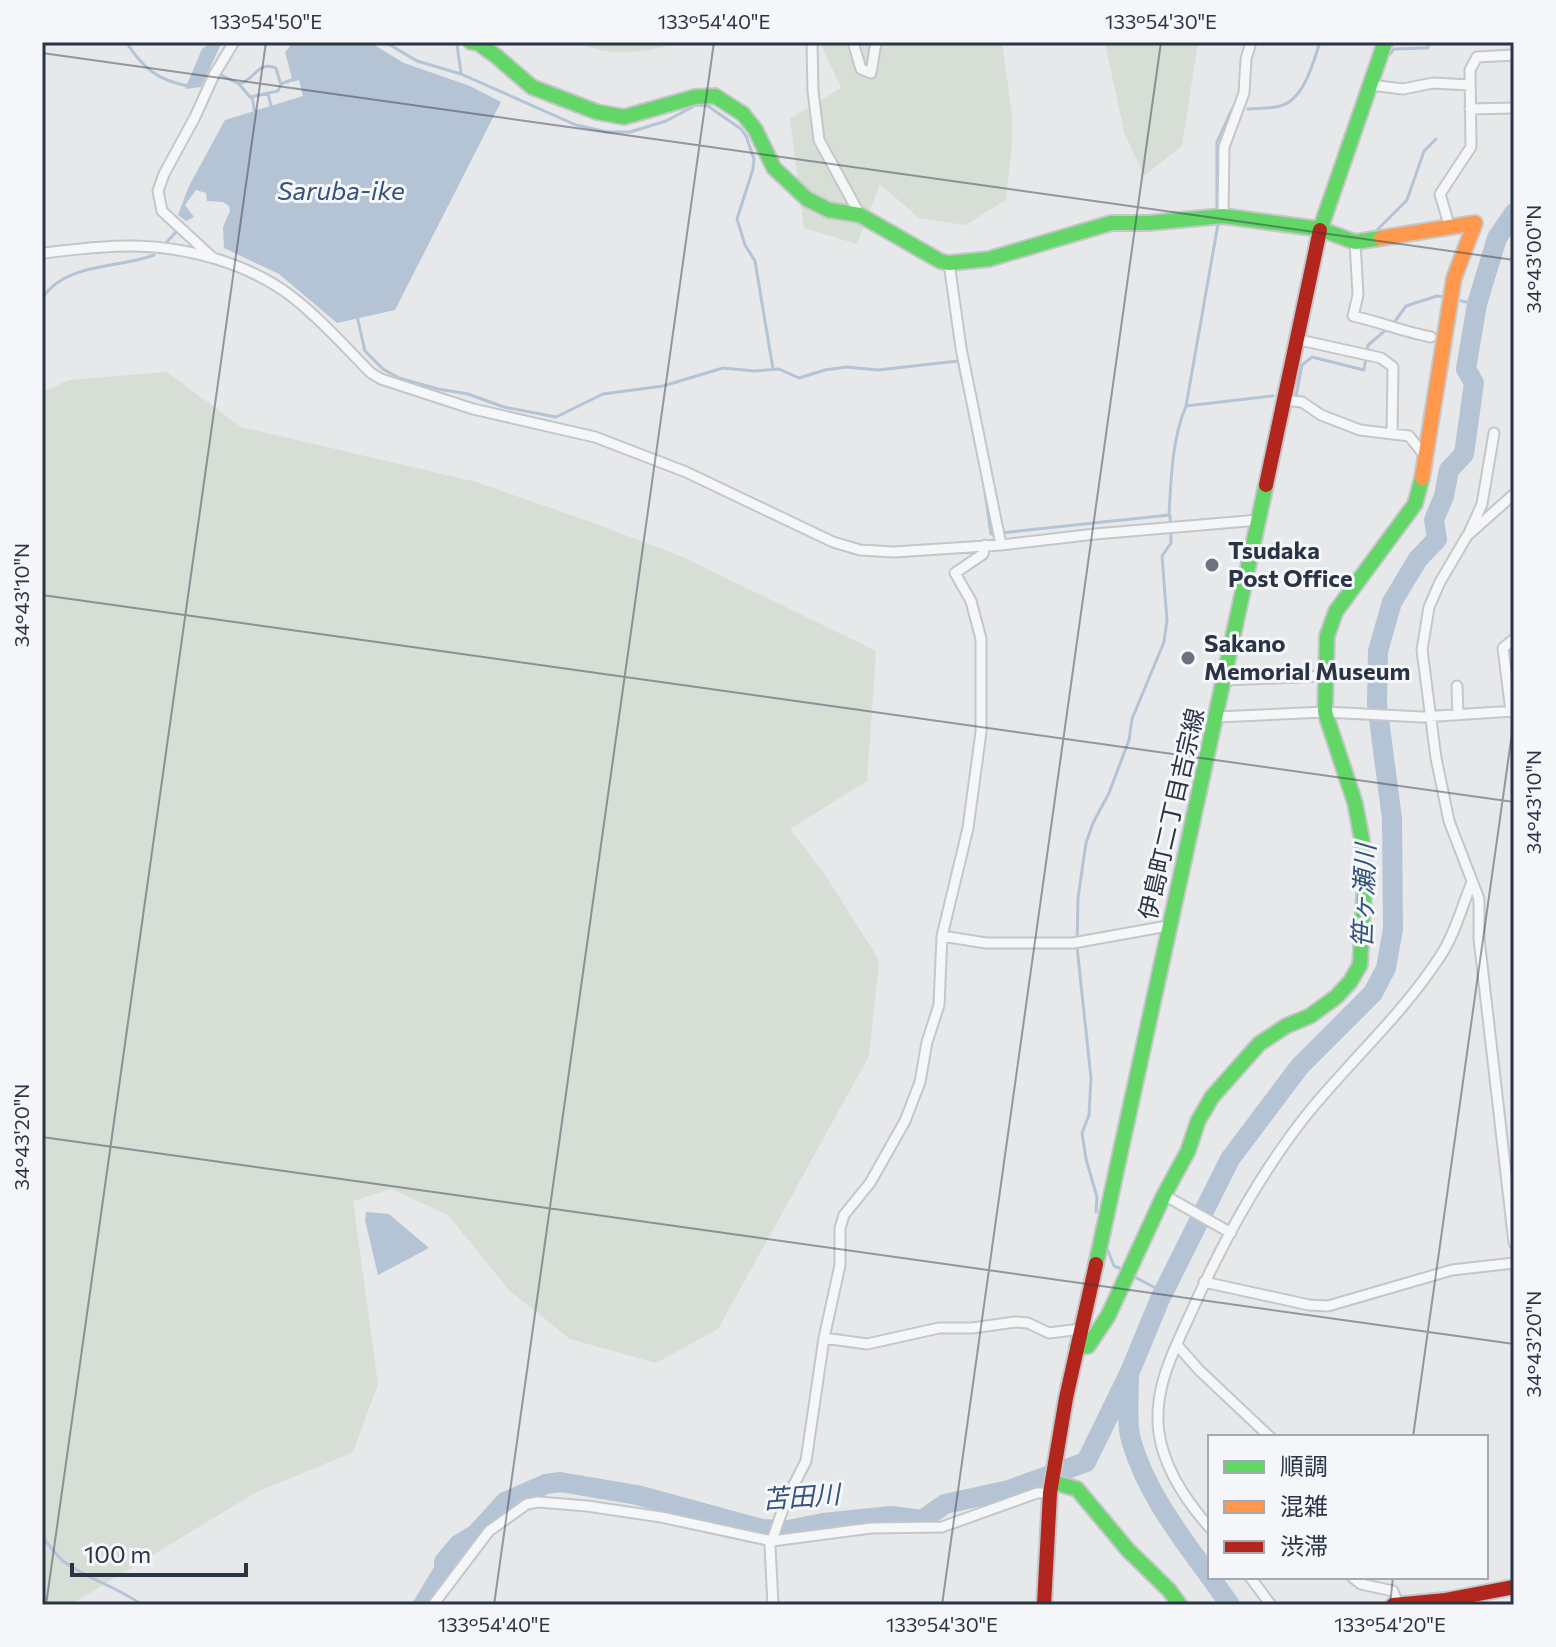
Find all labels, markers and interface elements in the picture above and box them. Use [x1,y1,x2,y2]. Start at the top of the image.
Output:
text: 133°54'50"E [210,9,322,33]
text: 133°54'40"E [658,9,770,33]
text: 133°54'30"E [1105,9,1217,33]
water label: Saruba-ike [277,174,405,205]
text: 34°43'00"N [1521,205,1545,313]
place label: Tsudaka Post Office [1228,535,1353,592]
text: 34°43'10"N [9,543,33,647]
marker: Tsudaka Post Office [1203,556,1221,574]
place label: Sakano Memorial Museum [1204,628,1410,685]
marker: Sakano Memorial Museum [1179,649,1197,667]
street label: 伊島町二丁目吉宗線 [1132,705,1209,922]
text: 34°43'10"N [1521,750,1545,854]
water label: 笹ヶ瀬川 [1345,840,1380,948]
text: 34°43'20"N [9,1084,33,1190]
text: 34°43'20"N [1521,1291,1545,1397]
legend [1208,1435,1488,1579]
text: 順調 [1280,1451,1328,1480]
water label: 苫田川 [761,1477,844,1514]
text: 混雑 [1280,1491,1328,1520]
scale bar [72,1527,246,1577]
text: 渋滞 [1280,1531,1328,1560]
text: 100 m [84,1539,151,1568]
text: 133°54'40"E [438,1612,550,1636]
text: 133°54'30"E [886,1612,998,1636]
text: 133°54'20"E [1334,1612,1446,1636]

